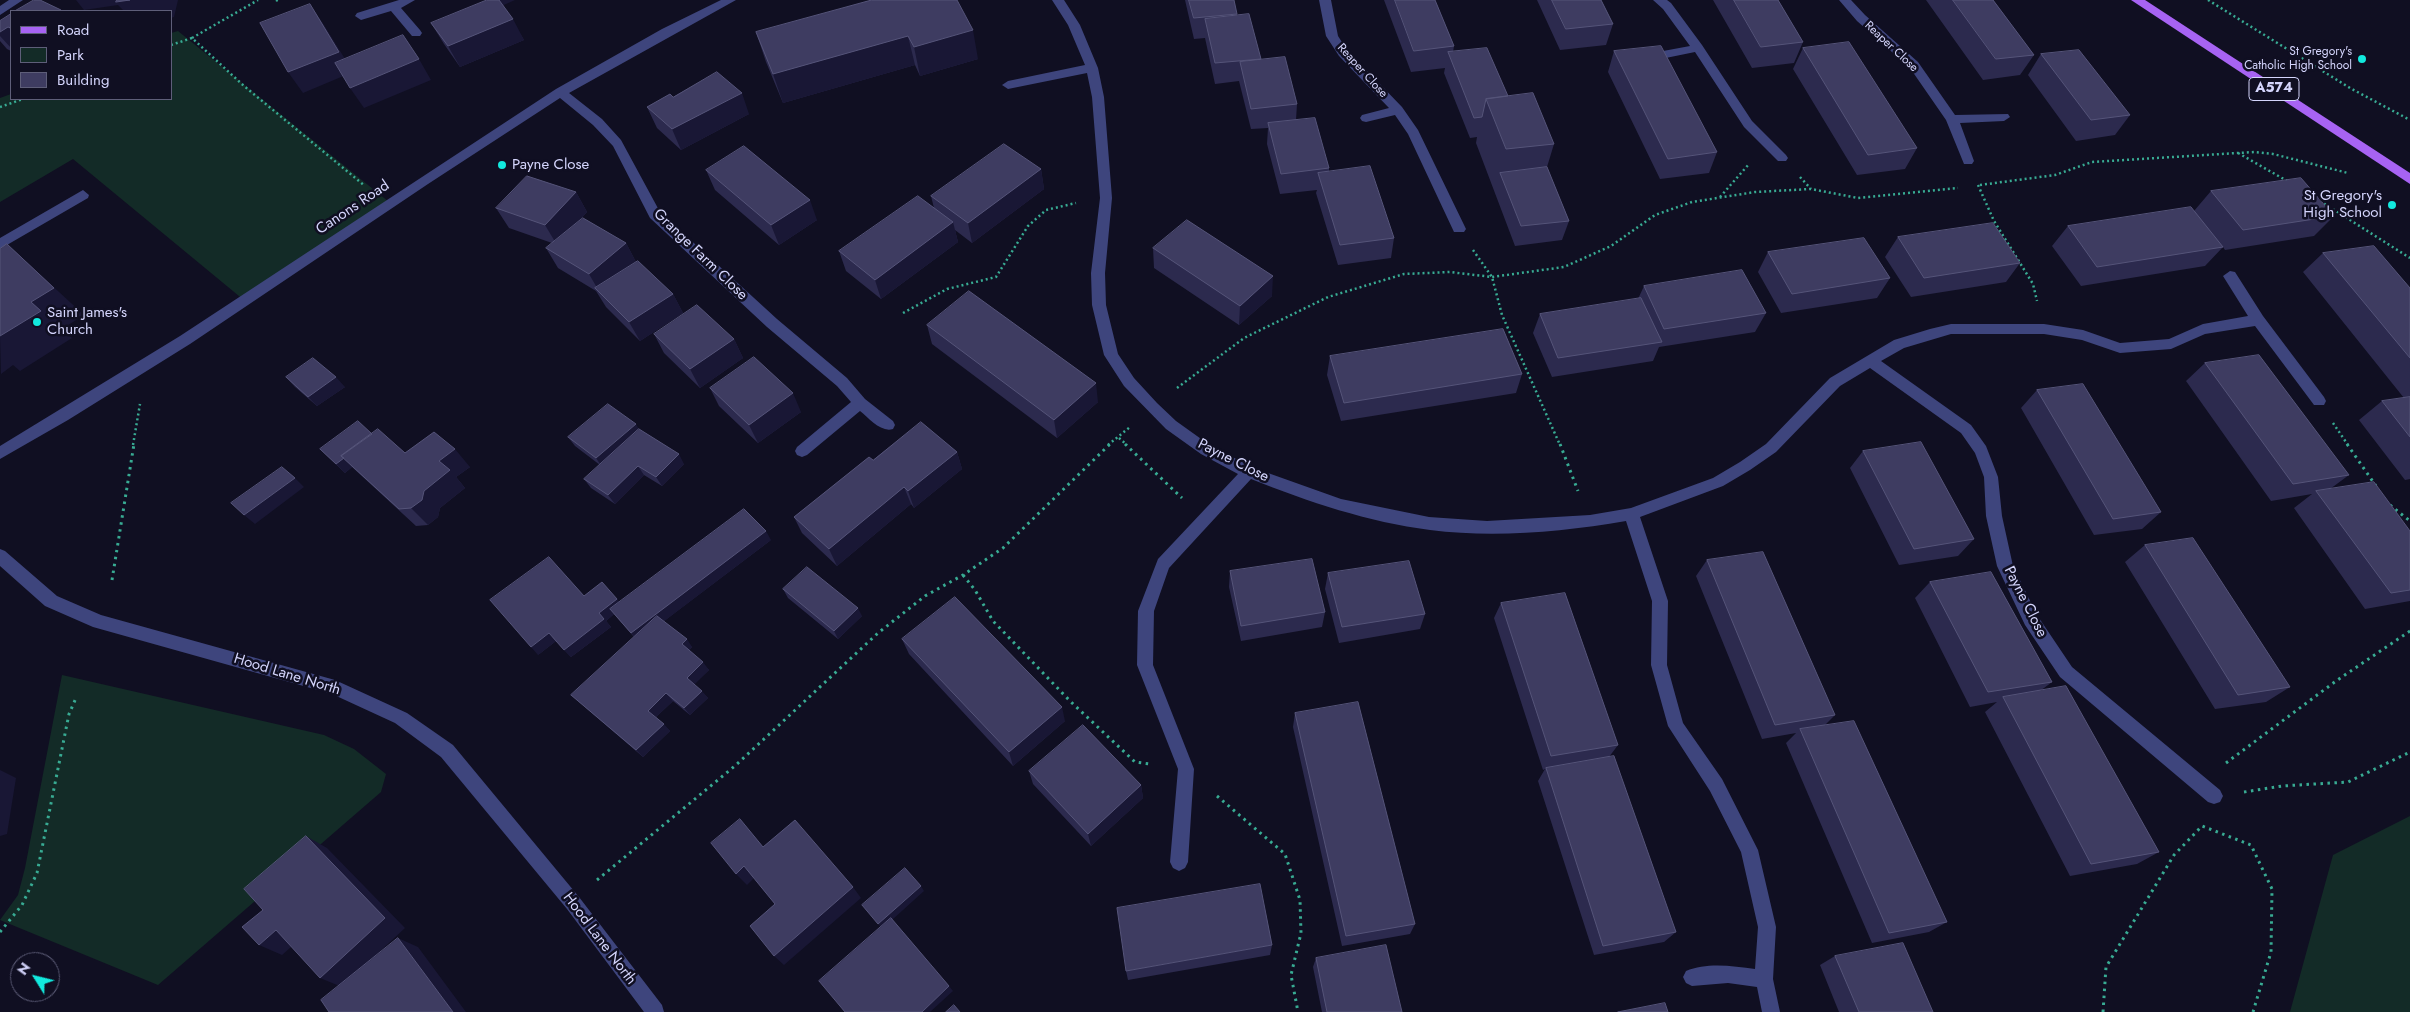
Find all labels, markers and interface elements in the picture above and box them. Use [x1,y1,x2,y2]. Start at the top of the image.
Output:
legend [10,10,172,100]
text: Road [57,19,89,41]
street label: Reaper Close [1861,19,1921,75]
street label: Reaper Close [1334,41,1390,101]
text: Park [57,44,84,66]
place label: St Gregory's Catholic High School [2244,45,2352,73]
marker: St Gregory's Catholic High School [2356,53,2368,65]
text: Building [57,69,109,91]
road number: A574 [2249,78,2299,100]
place label: Payne Close [512,156,589,174]
marker: Payne Close [496,159,508,171]
street label: Canons Road [313,177,393,239]
place label: St Gregory's High School [2303,187,2382,222]
marker: St Gregory's High School [2386,199,2398,211]
street label: Grange Farm Close [649,205,751,305]
place label: Saint James's Church [47,304,127,339]
marker: Saint James's Church [31,316,43,328]
street label: Payne Close [1194,435,1272,487]
street label: Payne Close [1999,563,2051,641]
street label: Hood Lane North [231,650,343,700]
street label: Hood Lane North [559,889,639,989]
north arrow [10,952,60,1002]
text: N [12,958,35,979]

